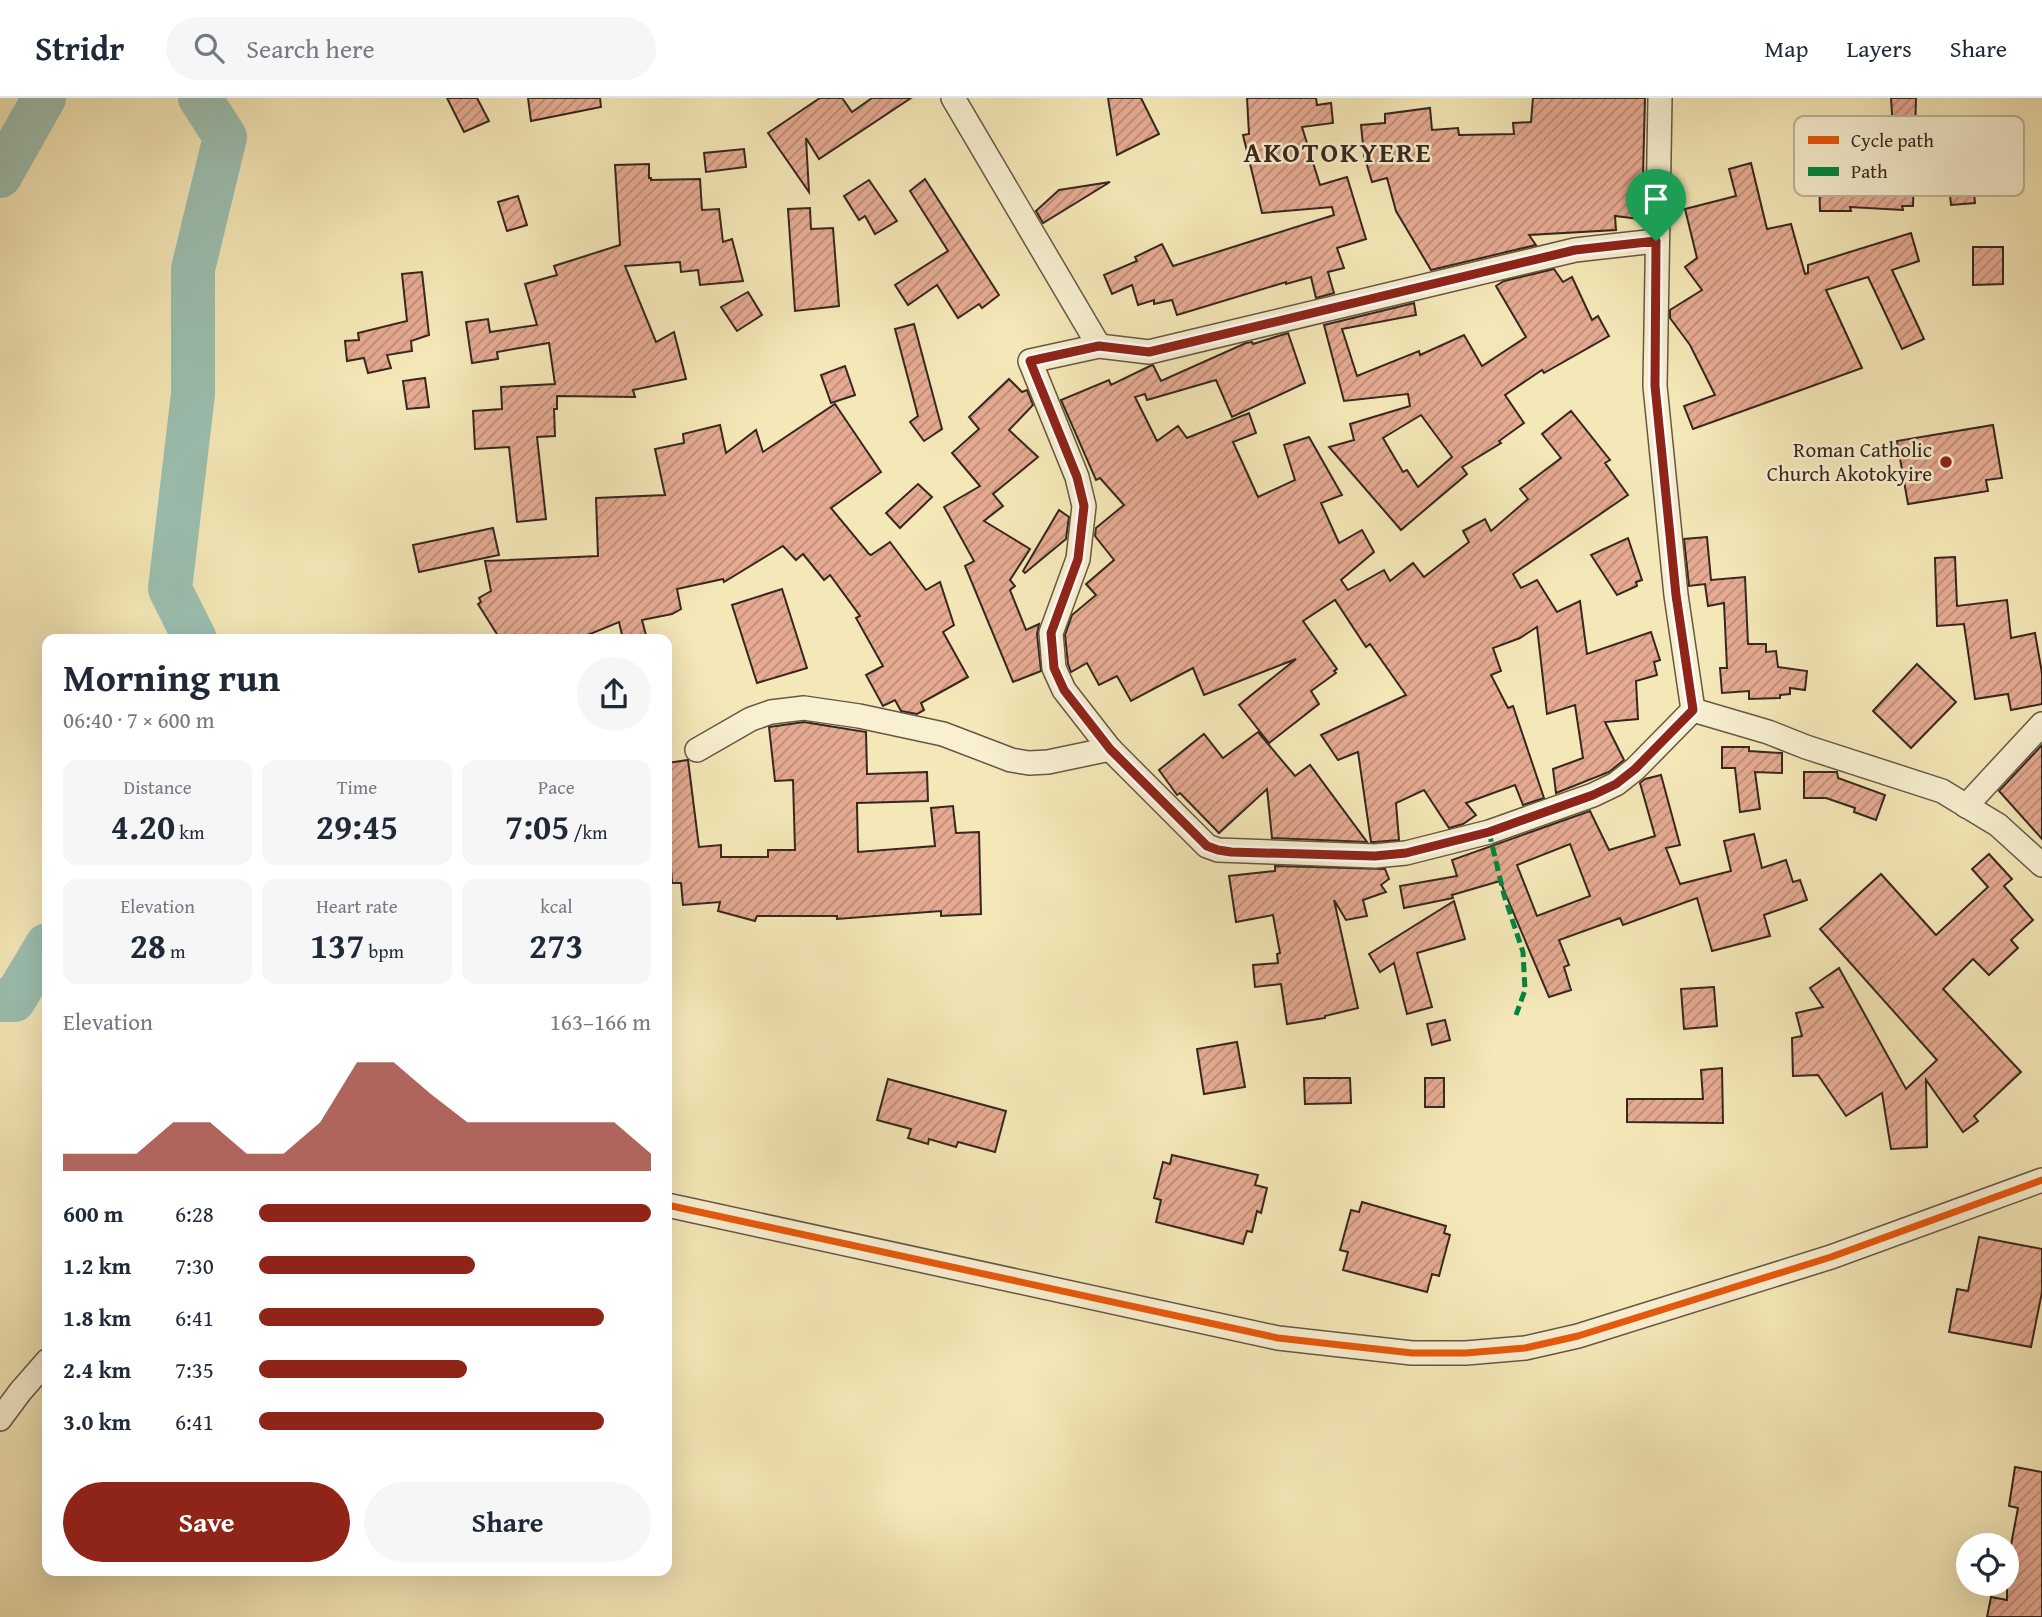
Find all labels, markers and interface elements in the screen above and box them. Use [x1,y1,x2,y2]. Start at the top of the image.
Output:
search box [166,17,656,80]
text: Stridr [35,24,124,72]
icon: search [190,29,228,67]
text: Search here [246,29,375,68]
text: Map [1765,31,1808,66]
text: Layers [1846,31,1912,66]
text: Share [1950,31,2007,66]
legend [1794,116,2024,196]
text: Cycle path [1851,126,1934,154]
district label: AKOTOKYERE [1244,131,1432,172]
text: Path [1851,157,1888,185]
pin [1626,169,1686,241]
icon: arrive [1637,180,1675,218]
place label: Roman Catholic Church Akotokyire [1767,434,1932,489]
marker: Roman Catholic Church Akotokyire [1938,454,1954,470]
text: Morning run [63,649,280,705]
button: share [577,657,651,731]
text: 06:40 · 7 × 600 m [63,703,215,736]
text: Distance [124,773,192,801]
text: Time [337,773,377,801]
text: Pace [538,773,575,801]
text: 4.20 [111,801,175,852]
text: 29:45 [316,801,398,852]
text: 7:05 [505,801,569,852]
text: km [175,818,204,846]
text: /km [569,818,608,846]
text: Elevation [120,892,195,920]
text: Heart rate [316,892,398,920]
text: kcal [540,892,573,920]
text: 28 [130,920,166,971]
text: 137 [310,920,364,971]
text: 273 [529,920,584,971]
text: m [166,937,186,965]
text: bpm [364,937,404,965]
text: Elevation [63,1005,153,1038]
text: 163–166 m [550,1005,651,1038]
text: 600 m [63,1197,124,1230]
text: 6:28 [175,1197,214,1230]
text: 1.2 km [63,1249,131,1282]
text: 7:30 [175,1249,214,1282]
text: 1.8 km [63,1301,131,1334]
text: 6:41 [175,1301,214,1334]
text: 2.4 km [63,1353,131,1386]
text: 7:35 [175,1353,214,1386]
text: 3.0 km [63,1405,131,1438]
text: 6:41 [175,1405,214,1438]
button: Save [63,1482,350,1562]
button: Share [364,1482,651,1562]
map controls [1956,1533,2019,1596]
button: locate [1956,1533,2019,1596]

